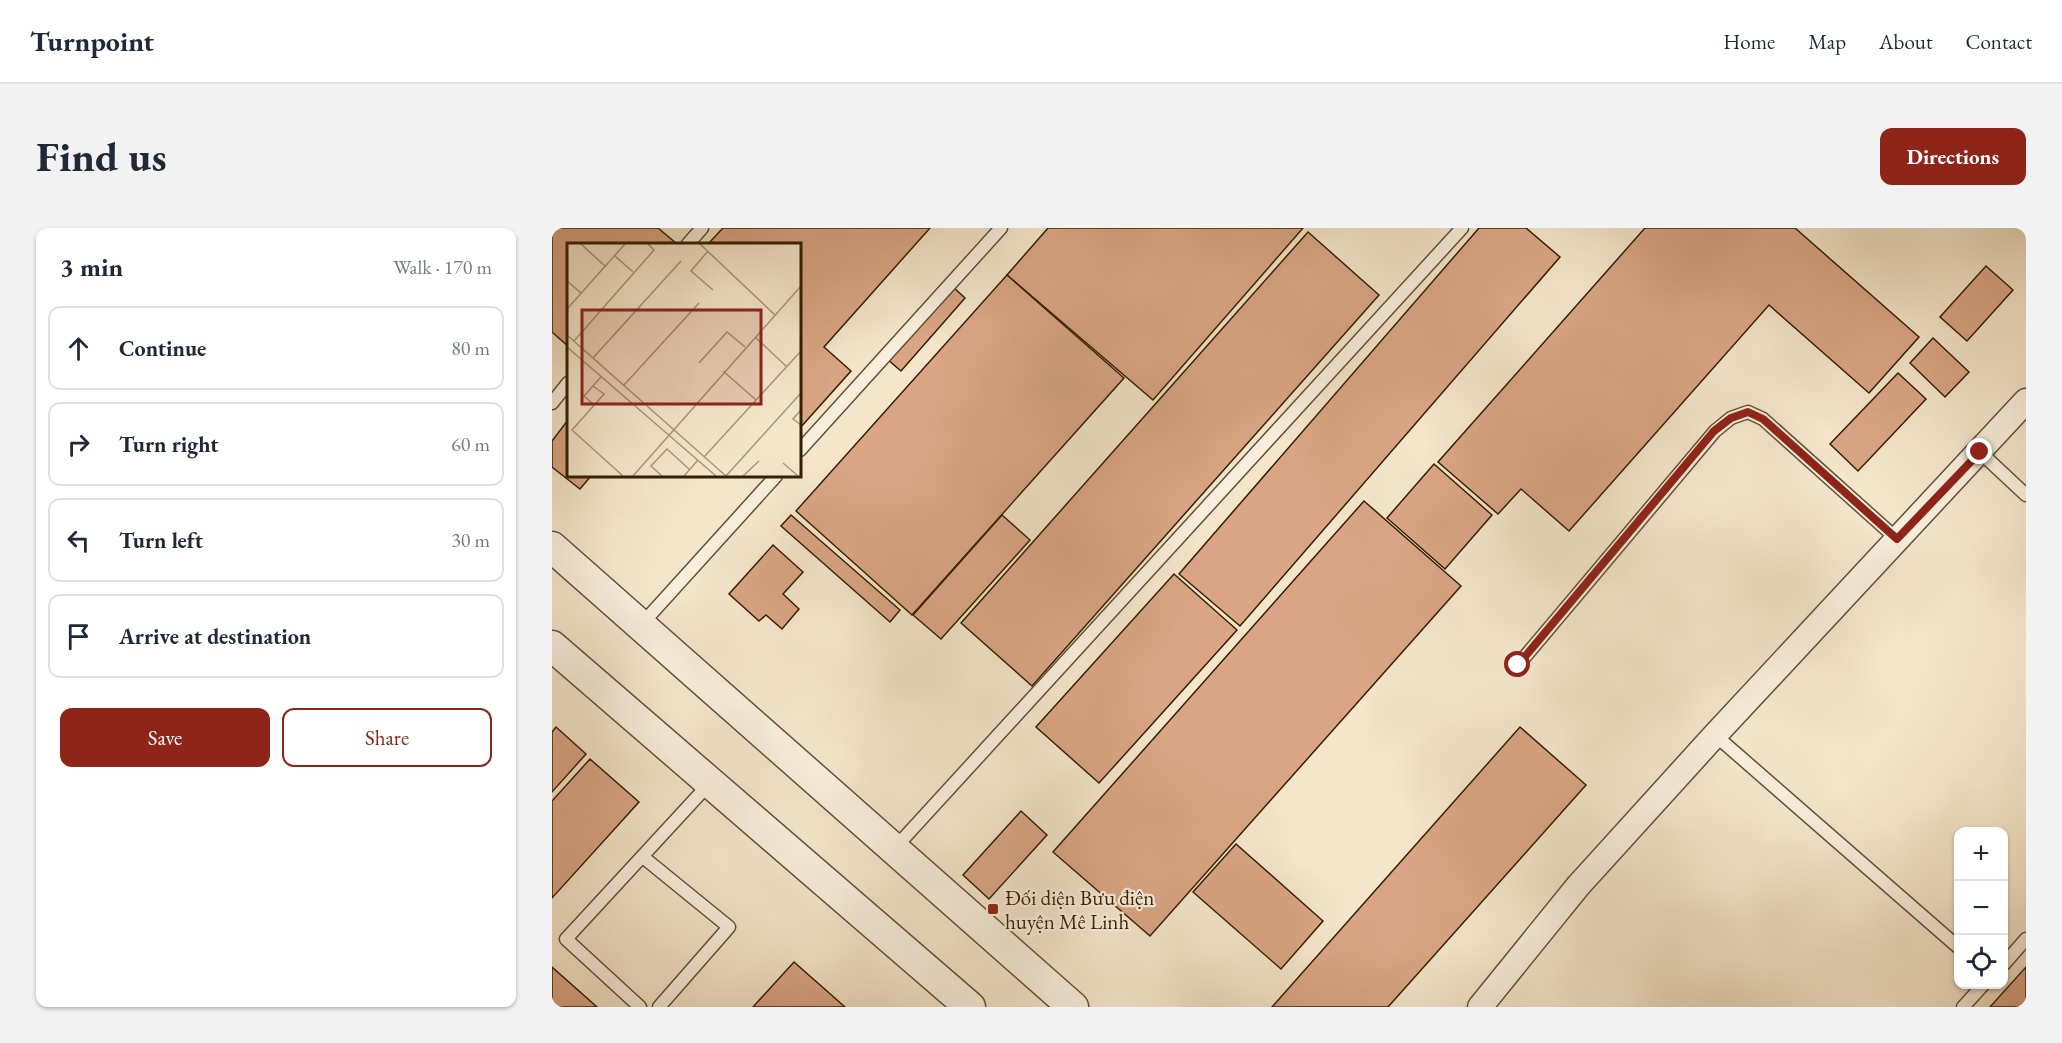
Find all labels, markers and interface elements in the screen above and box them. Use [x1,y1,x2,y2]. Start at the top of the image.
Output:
text: Turnpoint [30,23,154,59]
text: Home [1723,28,1775,55]
text: Map [1808,28,1846,55]
text: About [1879,28,1932,55]
text: Contact [1965,28,2032,55]
button: Directions [1880,128,2026,185]
text: Find us [36,129,167,184]
inset map [567,243,801,477]
text: 3 min [60,250,123,284]
text: Walk · 170 m [393,254,492,280]
icon: ahead [62,332,95,365]
text: Continue [119,334,206,363]
text: 80 m [451,335,490,361]
icon: right [62,428,95,461]
text: Turn right [119,430,218,459]
text: 60 m [451,431,490,457]
route end [1966,438,1992,464]
icon: left [62,524,95,557]
text: Turn left [119,526,203,555]
text: 30 m [451,527,490,553]
icon: arrive [62,620,95,653]
text: Arrive at destination [119,622,311,651]
route start [1504,651,1530,677]
button: Save [60,708,270,767]
button: Share [282,708,492,767]
map controls [1954,827,2008,989]
button: + [1954,827,2008,881]
button: − [1954,881,2008,935]
place label: Đối diện Bưu điện huyện Mê Linh [1005,884,1154,935]
marker: Đối diện Bưu điện huyện Mê Linh [986,902,1000,916]
button: locate [1954,935,2008,989]

